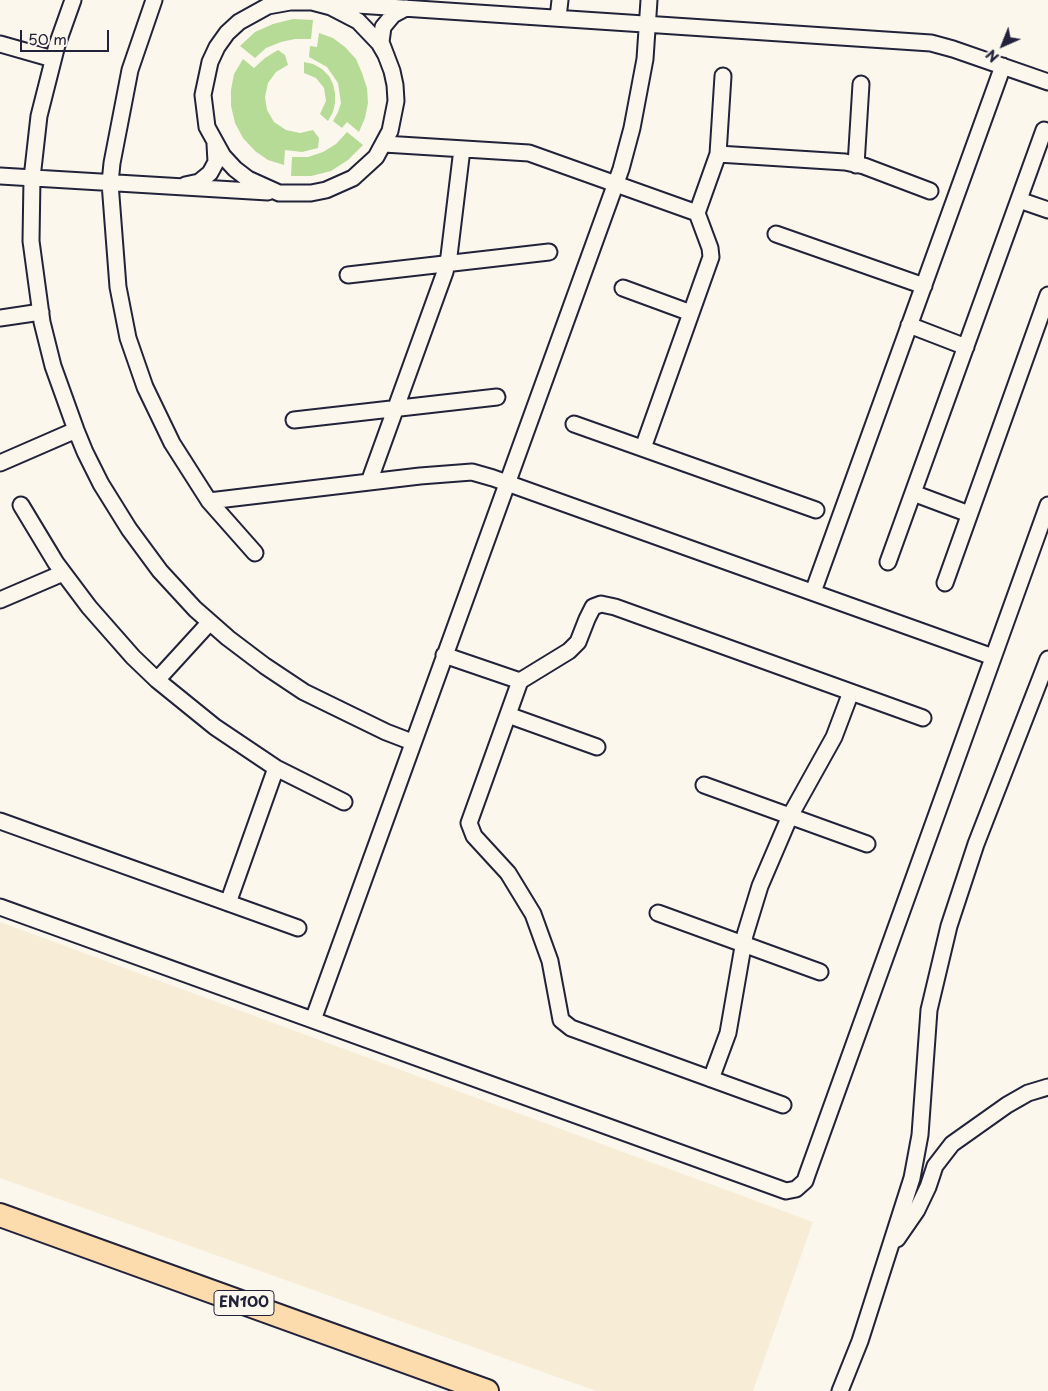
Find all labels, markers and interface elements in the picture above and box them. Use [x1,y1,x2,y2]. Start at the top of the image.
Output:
scale bar [22,20,111,52]
north arrow [978,20,1028,70]
text: 50 m [28,27,67,50]
text: N [981,45,1004,68]
road number: EN100 [214,1290,274,1316]

